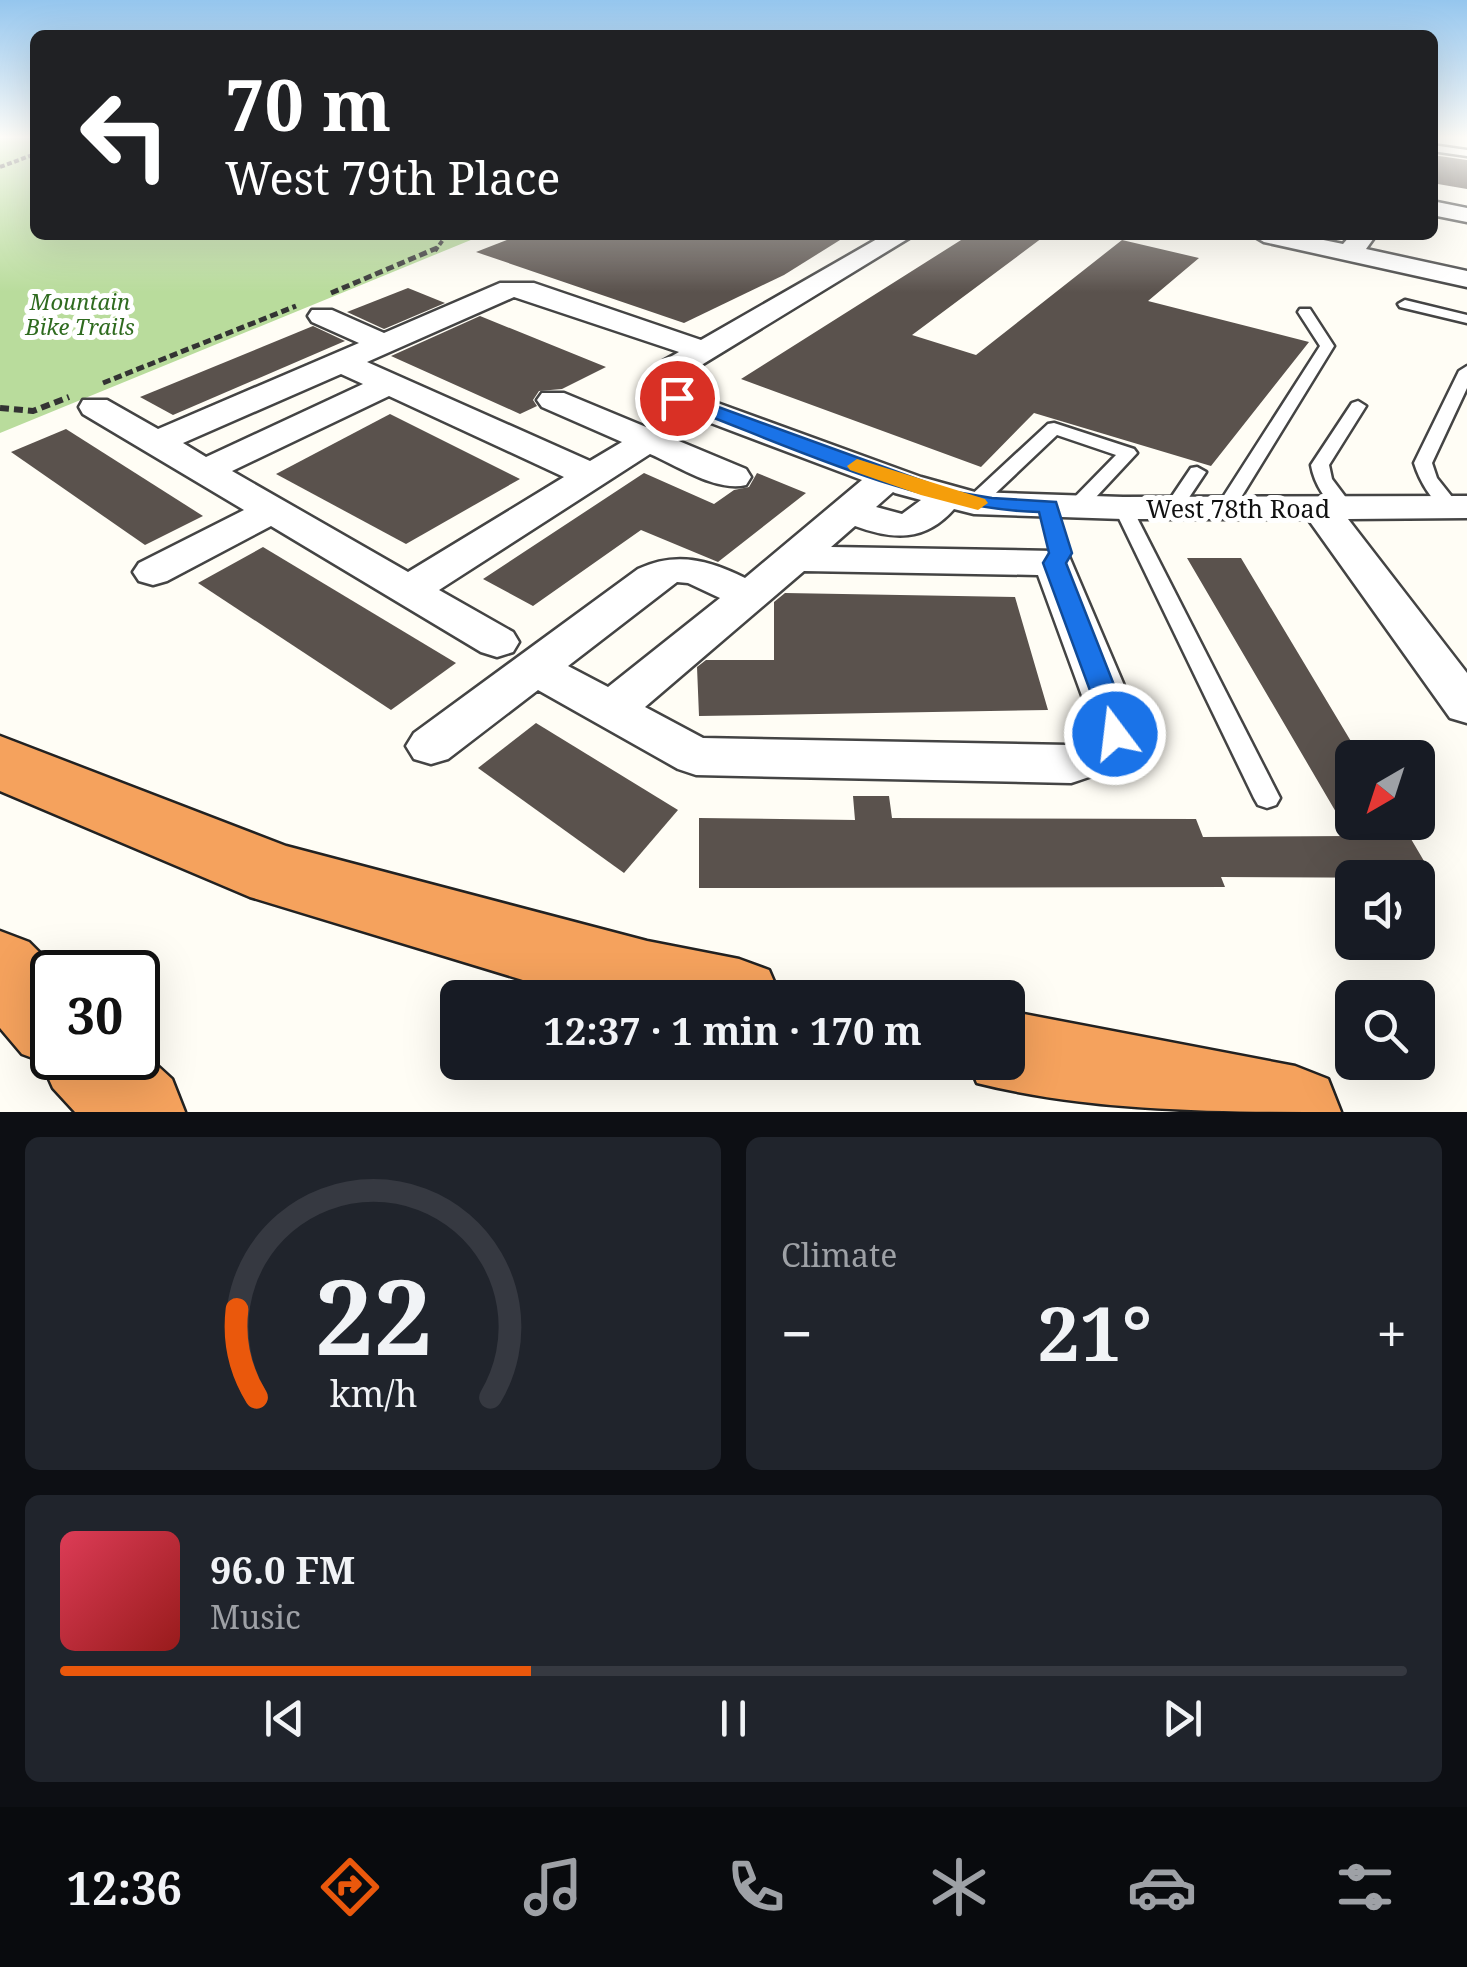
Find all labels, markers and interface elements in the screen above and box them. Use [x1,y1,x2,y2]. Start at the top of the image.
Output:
text: 70 m [225,56,391,152]
icon: left [60,70,190,200]
text: West 79th Place [225,147,560,208]
park label: Mountain Bike Trails [24,286,135,341]
pin [635,356,720,441]
icon: arrive [650,371,705,426]
street label: West 78th Road [1146,491,1330,525]
position arrow [1063,682,1167,786]
north arrow [1335,740,1435,840]
map controls [1335,740,1435,1080]
button: sound [1335,860,1435,960]
speed limit sign: 30 [30,950,160,1080]
button: search [1335,980,1435,1080]
text: 12:37 · 1 min · 170 m [543,1004,922,1056]
text: Climate [781,1233,897,1276]
text: 22 [314,1244,432,1385]
text: 21° [1037,1281,1152,1383]
text: − [781,1295,813,1370]
text: + [1376,1295,1407,1370]
text: km/h [329,1369,417,1417]
text: 96.0 FM [210,1543,355,1595]
text: Music [210,1595,301,1638]
icon: previous [257,1691,312,1746]
icon: pause [706,1691,761,1746]
icon: next [1155,1691,1210,1746]
icon: directions [315,1852,385,1922]
icon: music [518,1852,588,1922]
icon: phone [721,1852,791,1922]
icon: climate [924,1852,994,1922]
icon: car [1127,1852,1197,1922]
icon: filters [1330,1852,1400,1922]
text: 12:36 [67,1857,182,1918]

